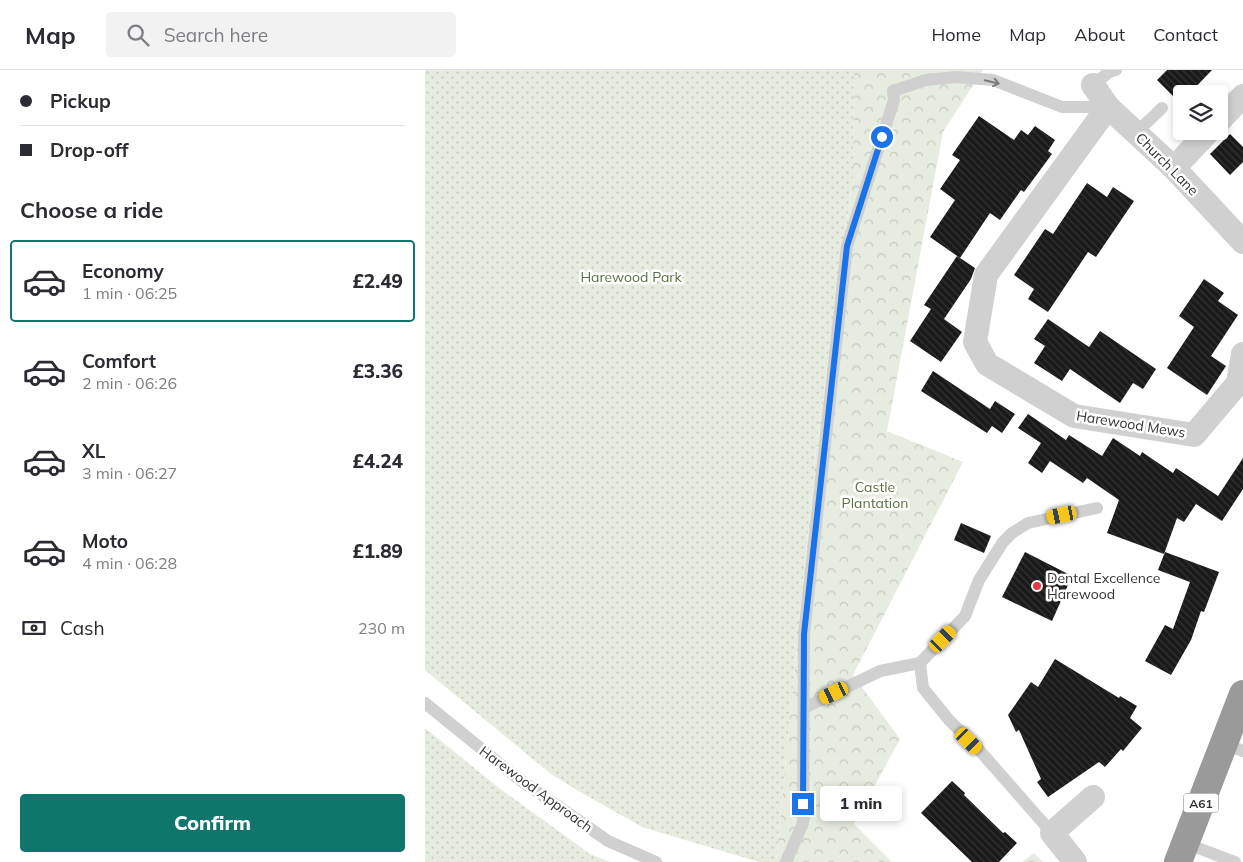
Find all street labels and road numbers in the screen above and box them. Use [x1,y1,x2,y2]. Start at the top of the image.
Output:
street label: Church Lane [1132,129,1202,199]
street label: Harewood Mews [1075,406,1187,442]
street label: Harewood Approach [476,742,596,836]
road number: A61 [1183,794,1219,812]

